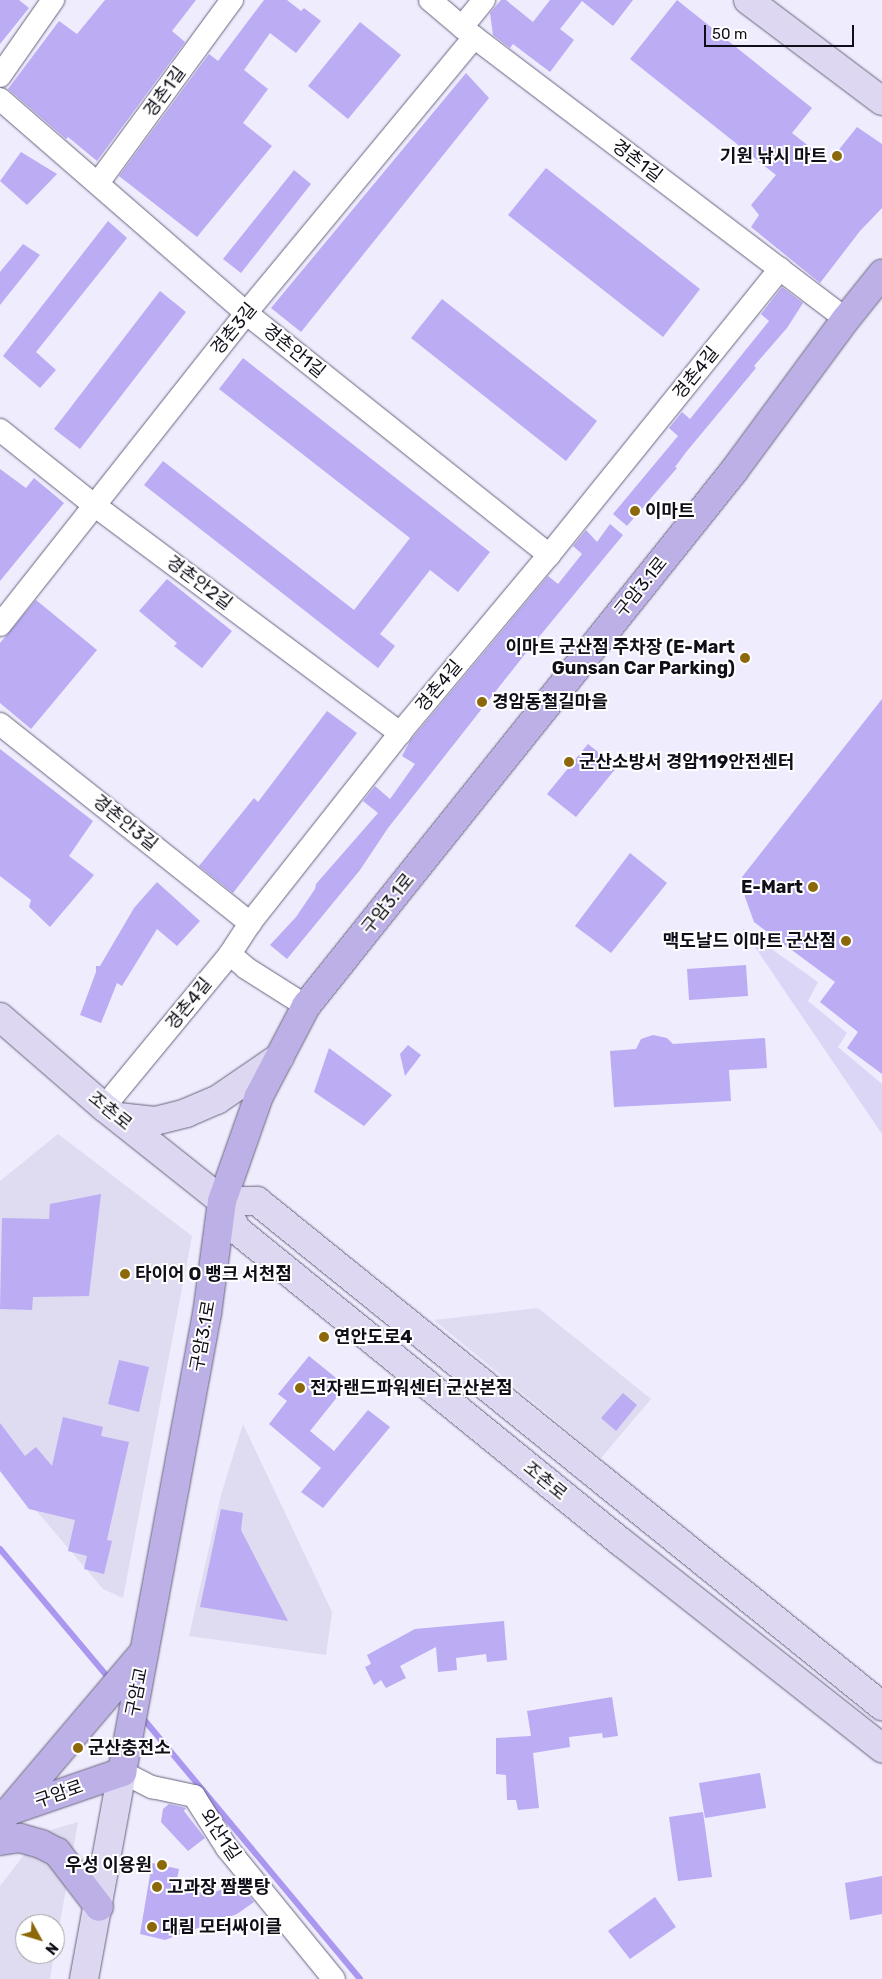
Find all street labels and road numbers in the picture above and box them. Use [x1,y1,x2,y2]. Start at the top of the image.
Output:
street label: 경촌1길 [139,62,191,122]
street label: 경촌1길 [608,135,666,187]
street label: 경촌3길 [207,299,261,359]
street label: 경촌안1길 [258,319,330,383]
street label: 경촌4길 [668,343,724,403]
street label: 경촌안2길 [162,551,236,615]
street label: 구암3.1로 [610,552,672,622]
street label: 경촌4길 [411,656,467,716]
street label: 경촌안3길 [88,790,162,856]
street label: 구암3.1로 [357,869,419,939]
street label: 경촌4길 [161,974,217,1034]
street label: 조촌로 [84,1087,136,1135]
street label: 구암3.1로 [186,1299,220,1373]
street label: 조촌로 [519,1457,571,1505]
street label: 구암교 [122,1666,152,1718]
street label: 구암로 [32,1776,86,1812]
street label: 외산1길 [195,1805,245,1865]

